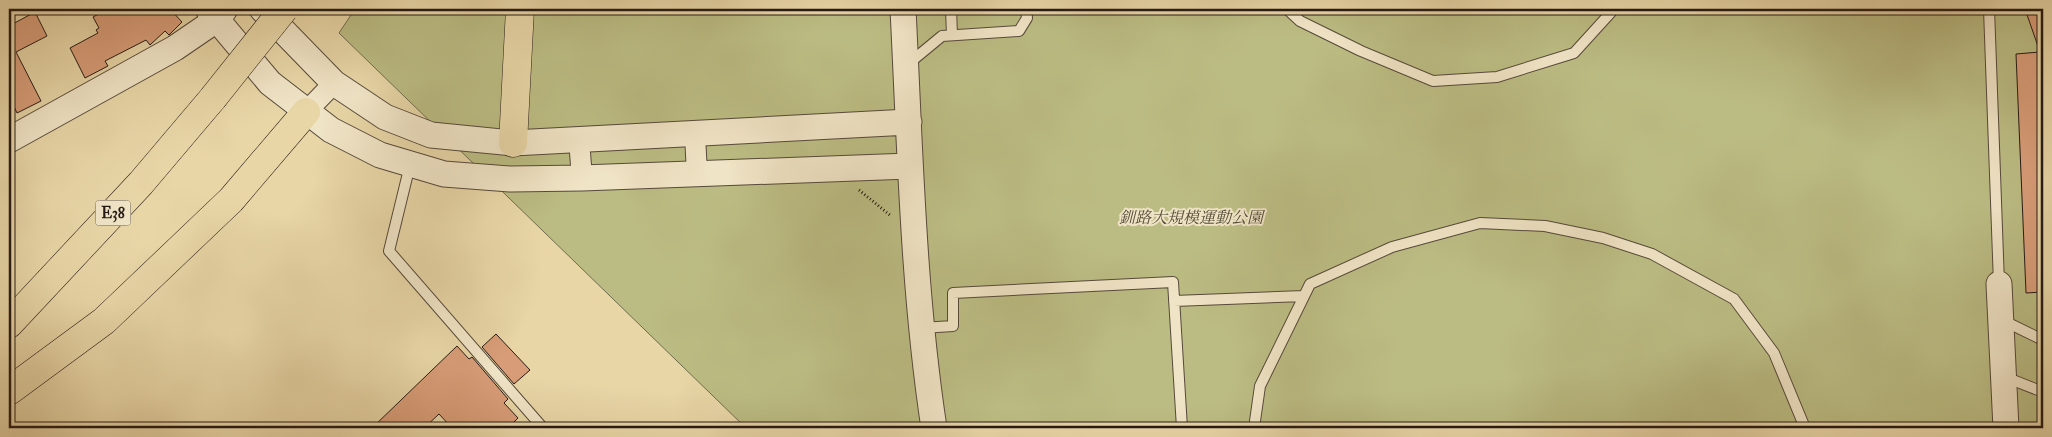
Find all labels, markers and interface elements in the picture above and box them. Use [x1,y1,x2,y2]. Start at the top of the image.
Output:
road number: E38 [96,200,130,226]
park label: 釧路大規模運動公園 [1119,208,1266,228]

